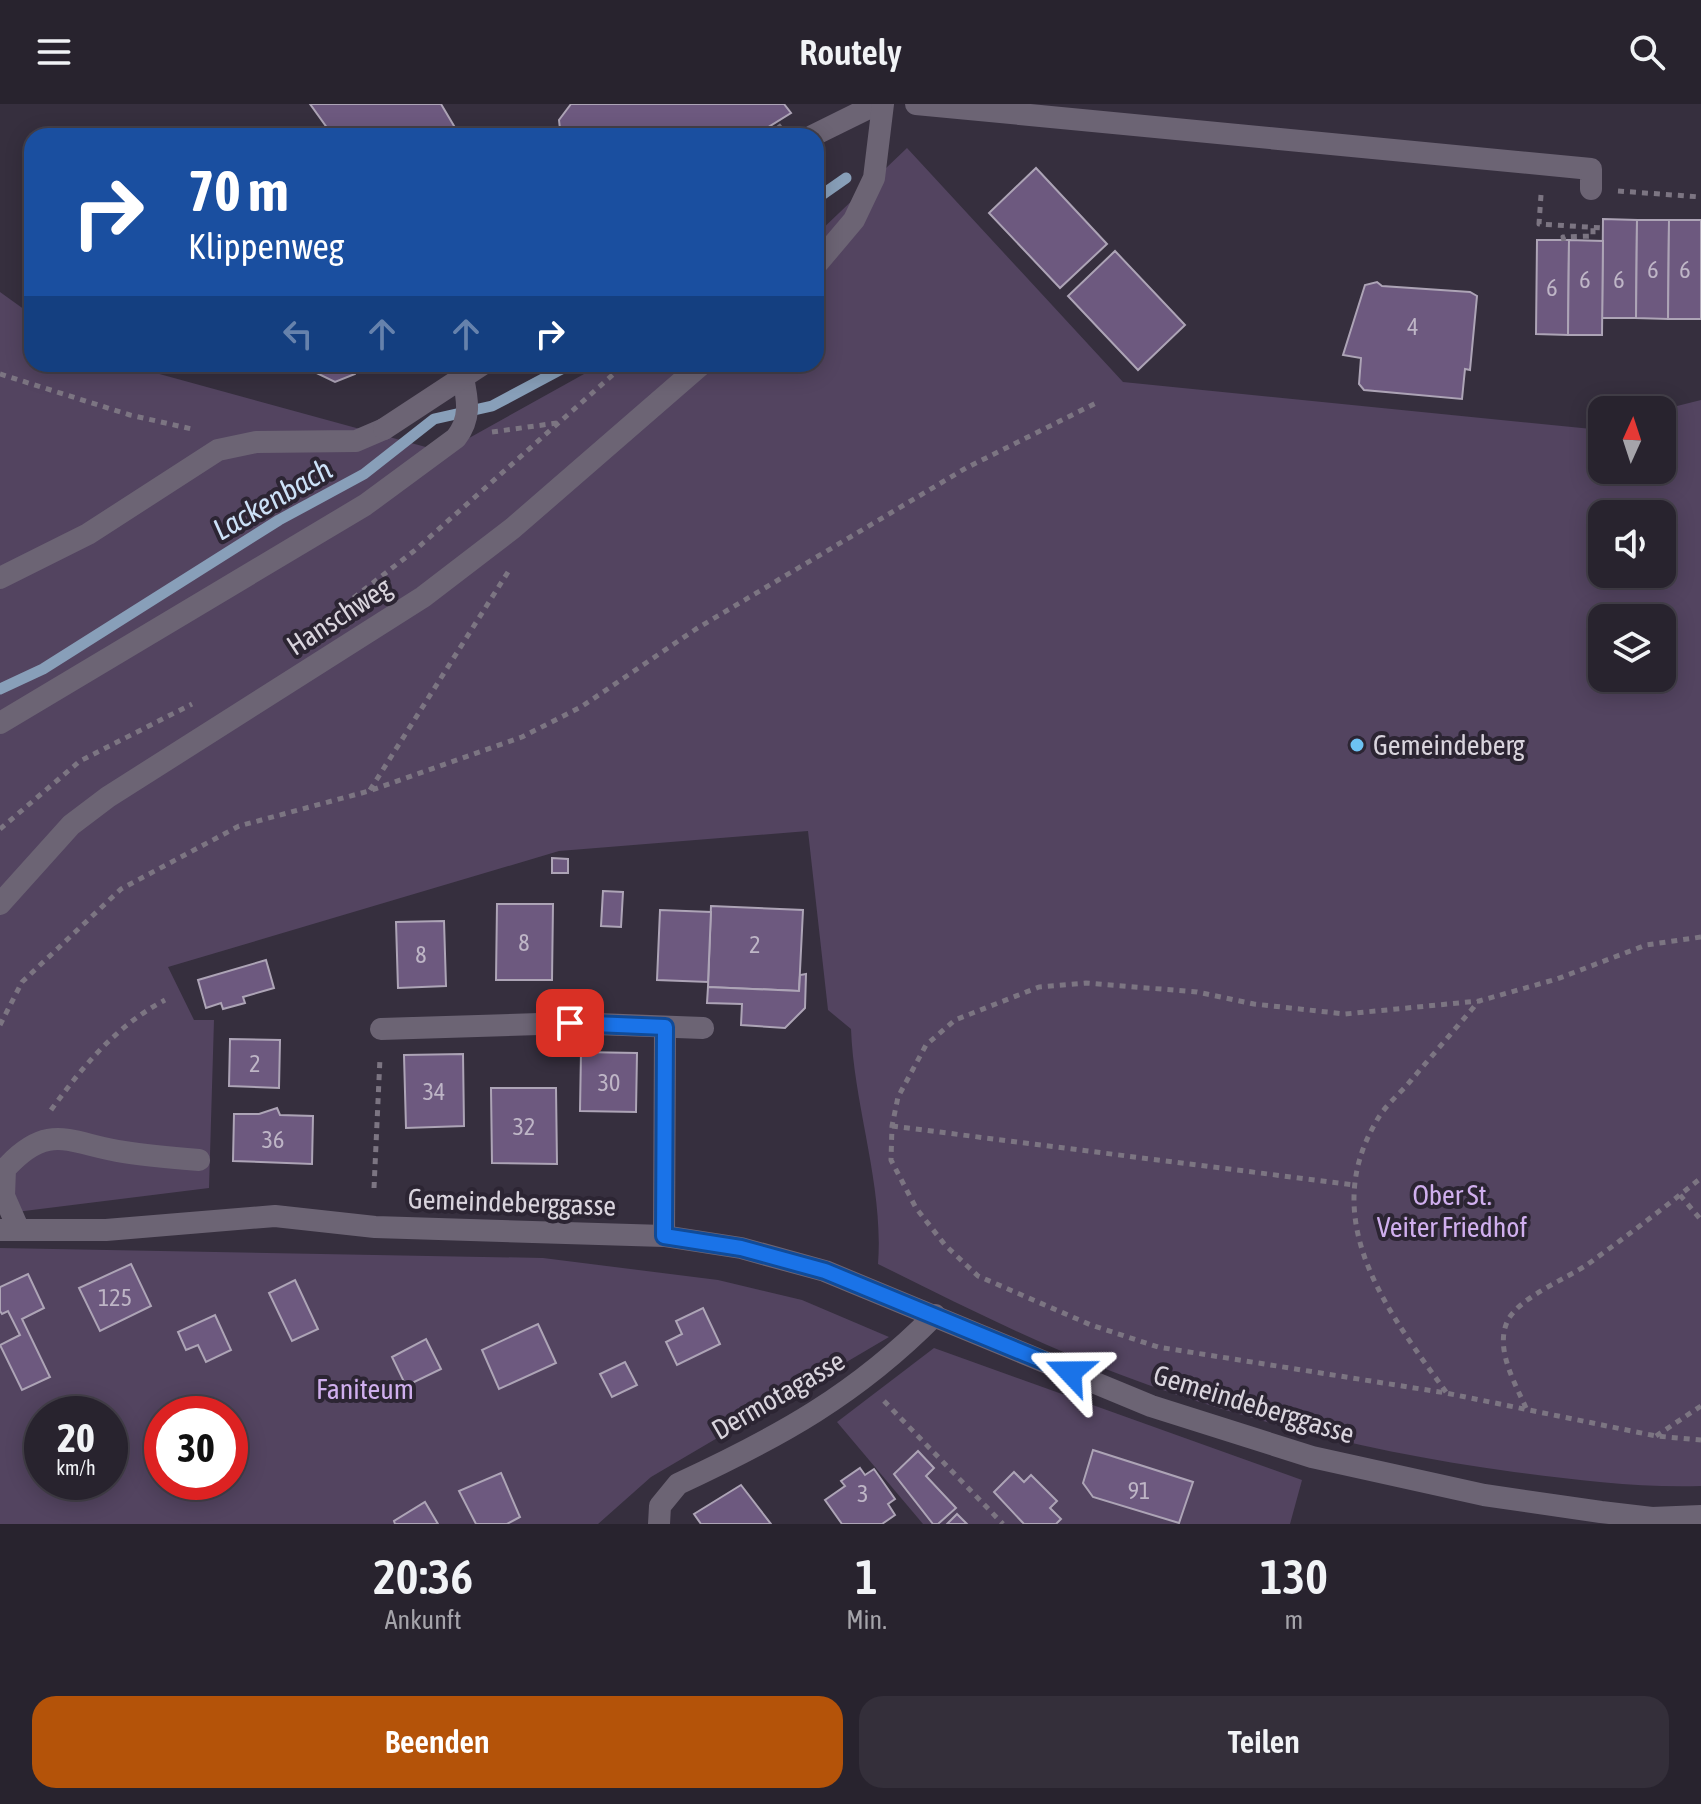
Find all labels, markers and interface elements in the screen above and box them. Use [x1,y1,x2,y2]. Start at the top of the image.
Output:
icon: menu [32,30,76,74]
icon: search [1625,30,1669,74]
text: Routely [799,31,902,73]
text: 70 m [188,159,289,223]
icon: right [56,160,160,264]
text: Klippenweg [188,225,344,267]
house number: 6 [1647,256,1659,283]
house number: 6 [1679,256,1691,283]
house number: 6 [1579,266,1591,293]
house number: 6 [1613,266,1625,293]
house number: 6 [1546,274,1558,301]
icon: left [276,312,320,356]
icon: ahead [360,312,404,356]
icon: ahead [444,312,488,356]
icon: right [528,312,572,356]
house number: 4 [1407,313,1419,340]
north arrow [1588,396,1676,484]
map controls [1588,396,1676,692]
water label: Lackenbach [207,451,337,547]
button: sound [1588,500,1676,588]
street label: Hanschweg [281,570,397,662]
button: layers [1588,604,1676,692]
place label: Gemeindeberg [1373,729,1525,761]
marker: Gemeindeberg [1348,736,1366,754]
house number: 8 [518,929,530,956]
house number: 2 [749,931,761,958]
house number: 8 [415,941,427,968]
pin [536,989,604,1057]
icon: arrive [548,1001,592,1045]
house number: 2 [249,1050,261,1077]
house number: 30 [598,1069,620,1096]
house number: 34 [423,1078,445,1105]
house number: 32 [513,1113,535,1140]
house number: 36 [262,1126,284,1153]
park label: Ober St. Veiter Friedhof [1377,1179,1527,1243]
street label: Gemeindeberggasse [407,1182,617,1222]
house number: 125 [98,1284,132,1311]
position arrow [1028,1330,1112,1414]
street label: Dermotagasse [706,1344,850,1446]
street label: Gemeindeberggasse [1150,1358,1358,1450]
park label: Faniteum [316,1373,414,1405]
speed limit sign: 30 [144,1396,248,1500]
text: 20 [57,1415,95,1460]
text: km/h [56,1456,96,1479]
house number: 91 [1128,1477,1150,1504]
house number: 3 [857,1480,869,1507]
text: 20:36 [373,1549,473,1604]
text: 1 [855,1549,878,1604]
text: 130 [1260,1549,1328,1604]
text: Ankunft [385,1605,461,1635]
text: Min. [846,1605,887,1635]
text: m [1285,1605,1303,1635]
button: Beenden [32,1696,843,1788]
button: Teilen [859,1696,1669,1788]

